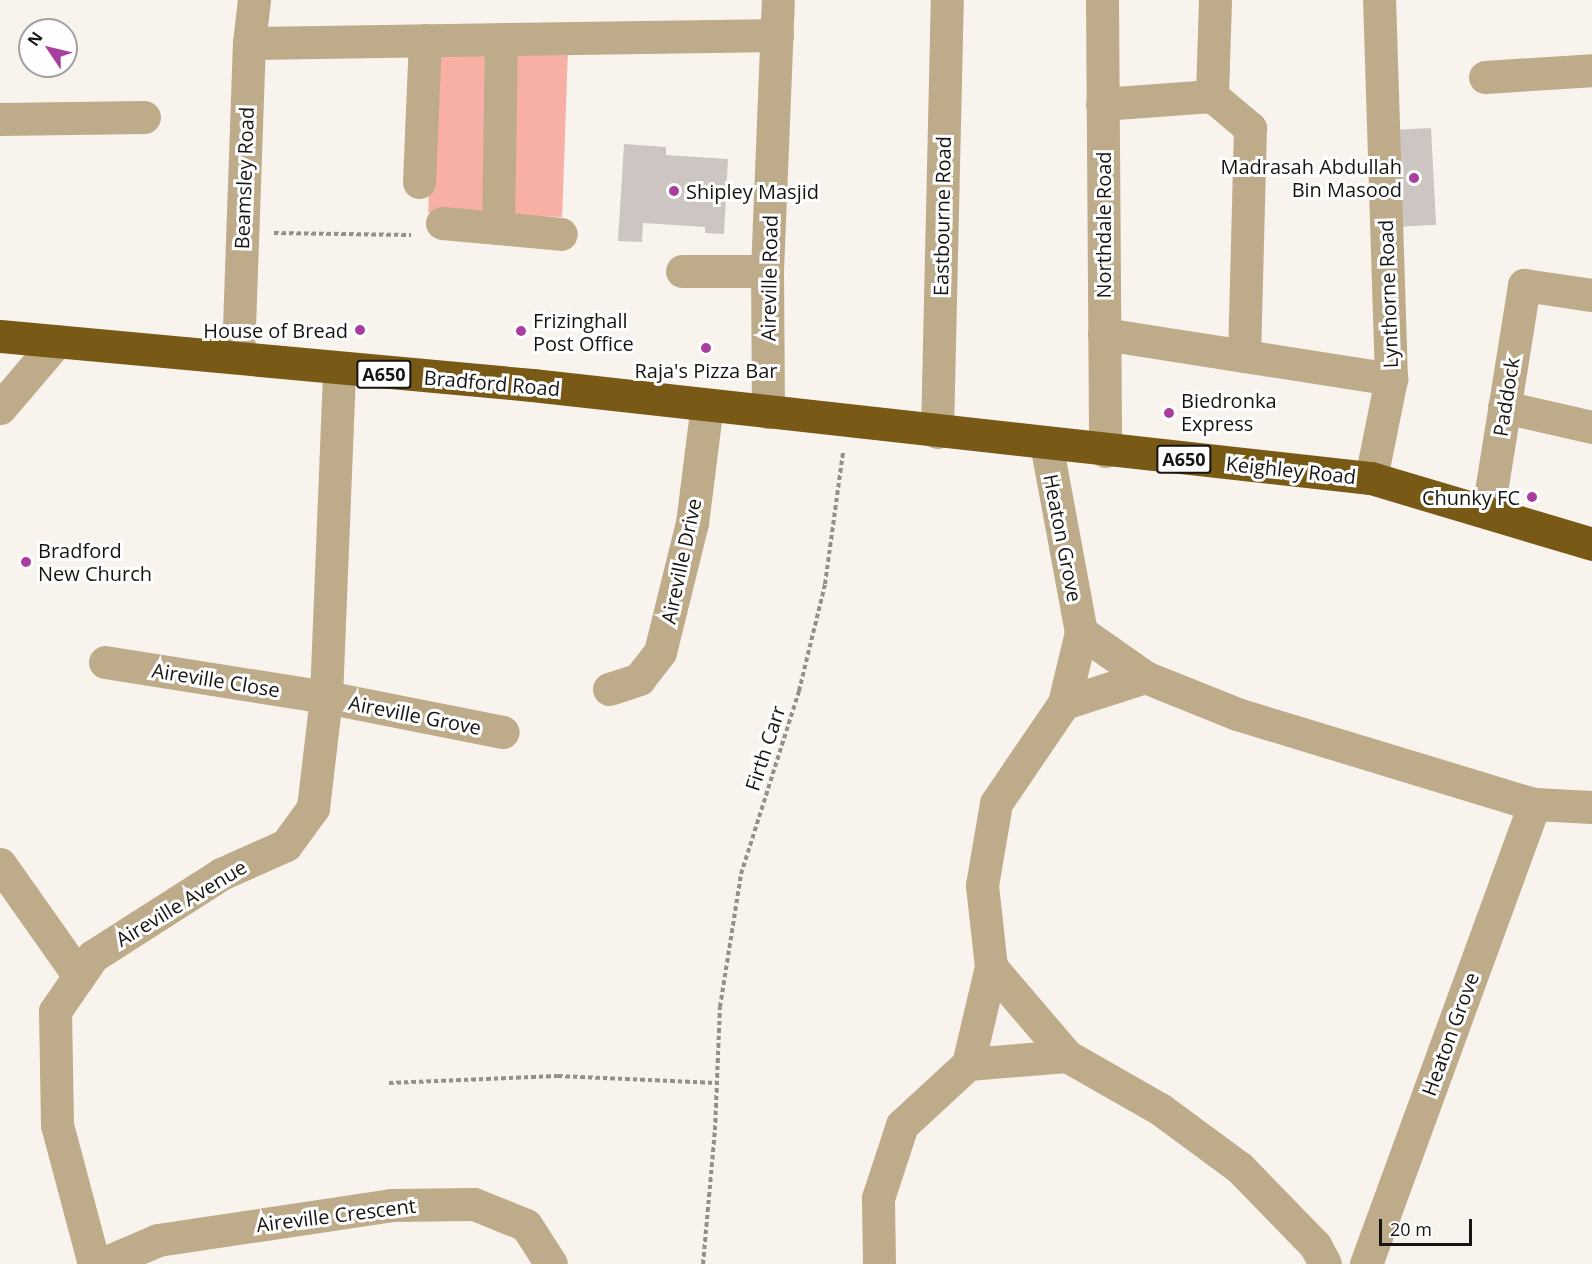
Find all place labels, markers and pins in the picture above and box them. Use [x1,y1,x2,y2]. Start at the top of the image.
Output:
place label: Madrasah Abdullah Bin Masood [1220,154,1402,201]
marker: Madrasah Abdullah Bin Masood [1407,171,1421,185]
place label: Shipley Masjid [686,179,819,203]
marker: Shipley Masjid [667,184,681,198]
place label: Frizinghall Post Office [533,308,634,355]
place label: House of Bread [203,318,348,342]
marker: House of Bread [353,323,367,337]
marker: Frizinghall Post Office [514,324,528,338]
marker: Raja's Pizza Bar [699,341,713,355]
place label: Raja's Pizza Bar [634,358,778,382]
place label: Biedronka Express [1181,389,1277,436]
marker: Biedronka Express [1162,406,1176,420]
place label: Chunky FC [1422,485,1520,509]
marker: Chunky FC [1525,490,1539,504]
place label: Bradford New Church [38,538,152,585]
marker: Bradford New Church [19,555,33,569]

